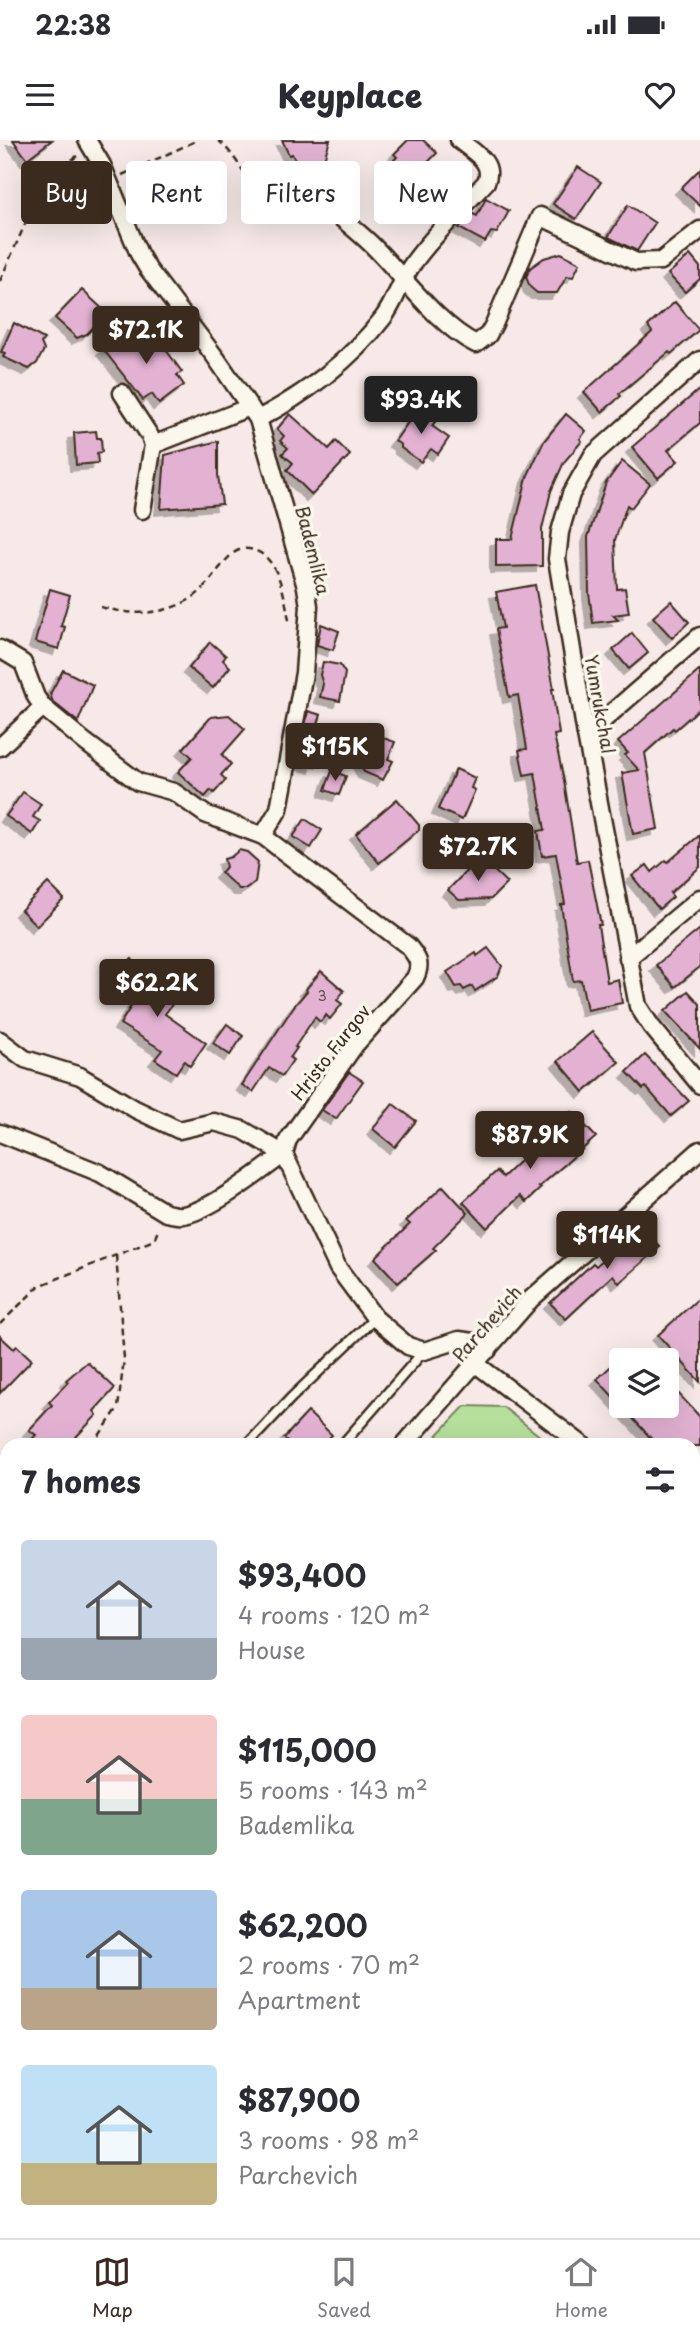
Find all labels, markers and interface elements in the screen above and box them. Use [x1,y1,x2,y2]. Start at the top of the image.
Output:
text: 22:38 [35,5,111,44]
text: Keyplace [278,71,422,119]
icon: menu [21,76,59,114]
icon: heart [641,76,679,114]
chip: Buy [21,161,112,224]
chip: Rent [126,161,227,224]
chip: Filters [241,161,360,224]
chip: New [374,161,472,224]
pin: $72.1K [89,306,203,366]
text: $72.1K [108,311,184,346]
pin: $93.4K [364,376,478,436]
text: $93.4K [380,381,462,416]
street label: Bademlika [290,503,338,598]
street label: Yumrukchal [579,652,623,756]
pin: $115K [286,724,384,783]
text: $115K [301,728,369,763]
pin: $72.7K [421,824,535,883]
text: $72.7K [439,828,517,863]
pin: $62.2K [100,960,214,1019]
text: $62.2K [115,964,199,999]
house number: 3 [317,985,327,1006]
street label: Hristo Furgov [284,998,376,1106]
pin: $87.9K [473,1112,587,1171]
text: $87.9K [491,1116,569,1151]
pin: $114K [558,1212,656,1271]
text: $114K [572,1216,642,1251]
street label: Parchevich [445,1279,527,1367]
map controls [609,1348,679,1418]
button: layers [609,1348,679,1418]
text: 7 homes [21,1458,141,1503]
icon: filters [641,1461,679,1499]
text: $93,400 [238,1552,366,1597]
icon: home [77,1568,161,1652]
text: 4 rooms · 120 m² [238,1597,430,1632]
text: House [238,1632,305,1667]
text: $115,000 [238,1727,377,1772]
icon: home [77,1743,161,1827]
text: 5 rooms · 143 m² [238,1772,428,1807]
text: Bademlika [238,1807,354,1842]
text: $62,200 [238,1902,368,1947]
icon: home [77,1918,161,2002]
text: 2 rooms · 70 m² [238,1947,420,1982]
text: Apartment [238,1982,361,2017]
text: $87,900 [238,2077,360,2122]
icon: home [77,2093,161,2177]
text: 3 rooms · 98 m² [238,2122,419,2157]
text: Parchevich [238,2157,358,2192]
tab: Map [92,2253,133,2323]
tab: Saved [317,2253,371,2323]
tab: Home [555,2253,608,2323]

